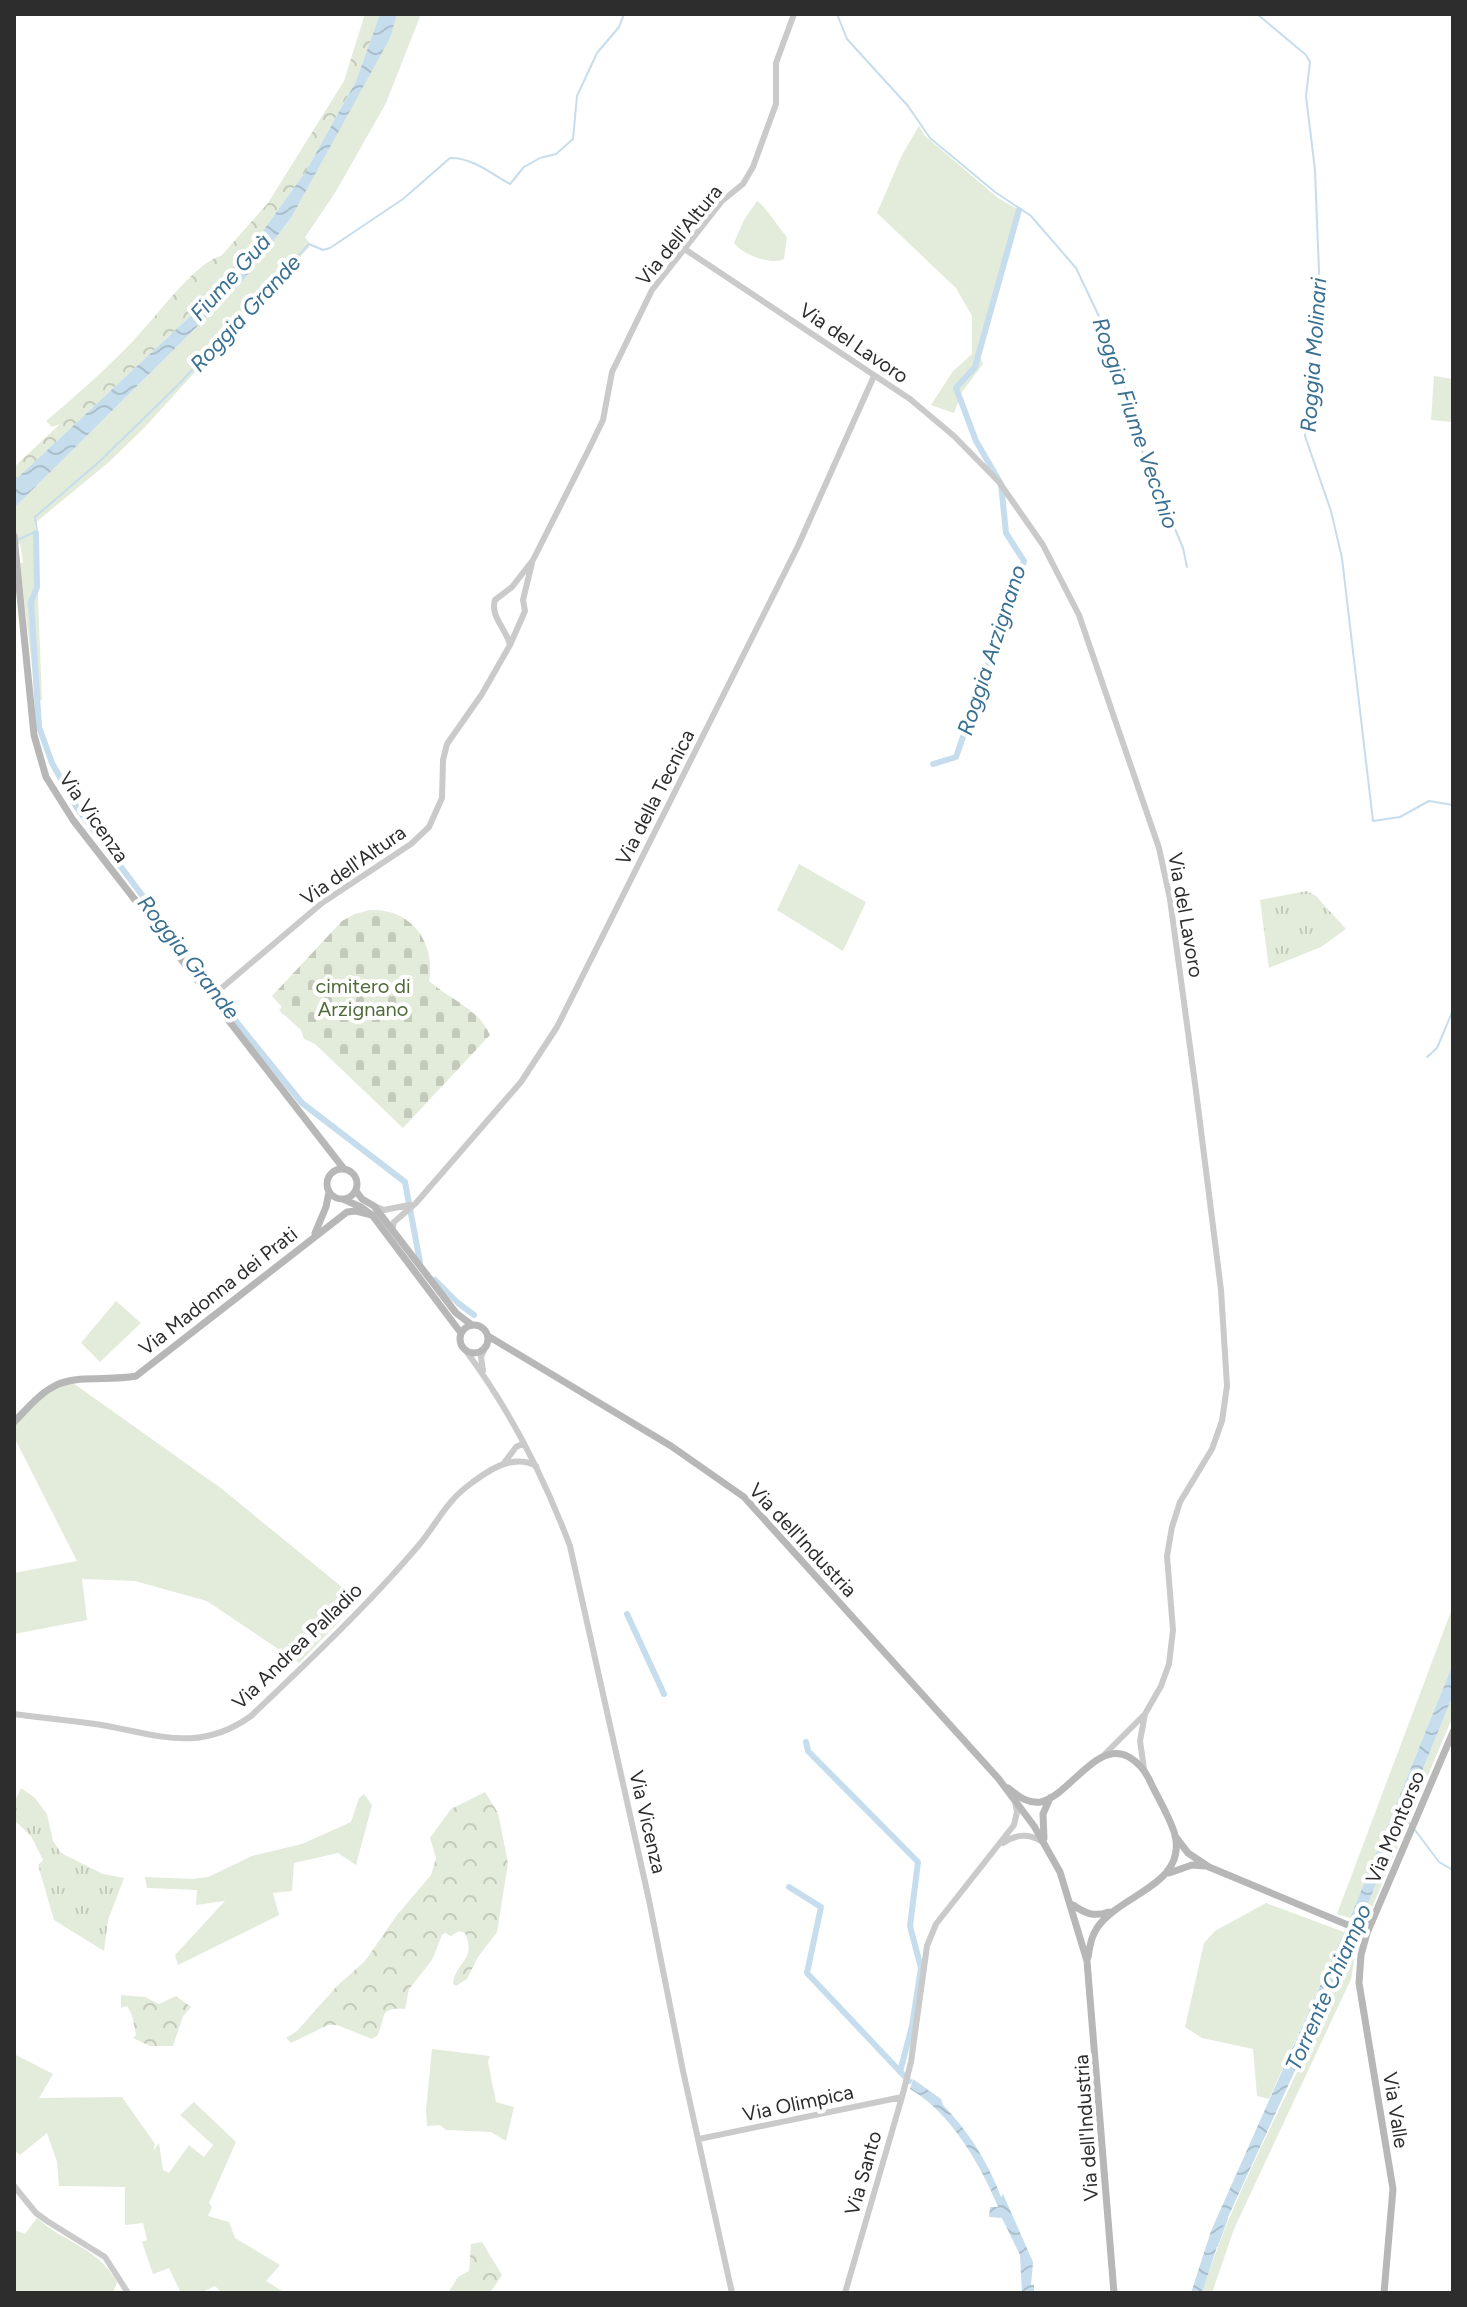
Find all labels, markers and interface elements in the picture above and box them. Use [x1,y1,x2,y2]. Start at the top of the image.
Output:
street label: Via dell'Altura [631,180,727,290]
water label: Fiume Guà [184,228,276,326]
water label: Roggia Grande [184,249,306,377]
water label: Roggia Molinari [1295,276,1332,433]
street label: Via del Lavoro [795,298,913,388]
water label: Roggia Fiume Vecchio [1087,314,1184,533]
water label: Roggia Arzignano [951,561,1032,739]
street label: Via della Tecnica [611,725,699,869]
street label: Via Vicenza [54,767,134,867]
street label: Via dell'Altura [296,820,410,910]
street label: Via del Lavoro [1163,851,1209,979]
water label: Roggia Grande [132,890,245,1025]
park label: cimitero di Arzignano [315,974,411,1021]
street label: Via Madonna dei Prati [134,1222,302,1360]
street label: Via dell'Industria [744,1478,862,1602]
street label: Via Andrea Palladio [227,1578,367,1714]
street label: Via Montorso [1360,1767,1430,1887]
street label: Via Vicenza [624,1768,672,1876]
water label: Torrente Chiampo [1280,1900,1377,2075]
street label: Via dell'Industria [1069,2054,1103,2202]
street label: Via Valle [1378,2070,1414,2150]
street label: Via Olimpica [740,2080,856,2126]
street label: Via Santo [840,2128,886,2218]

